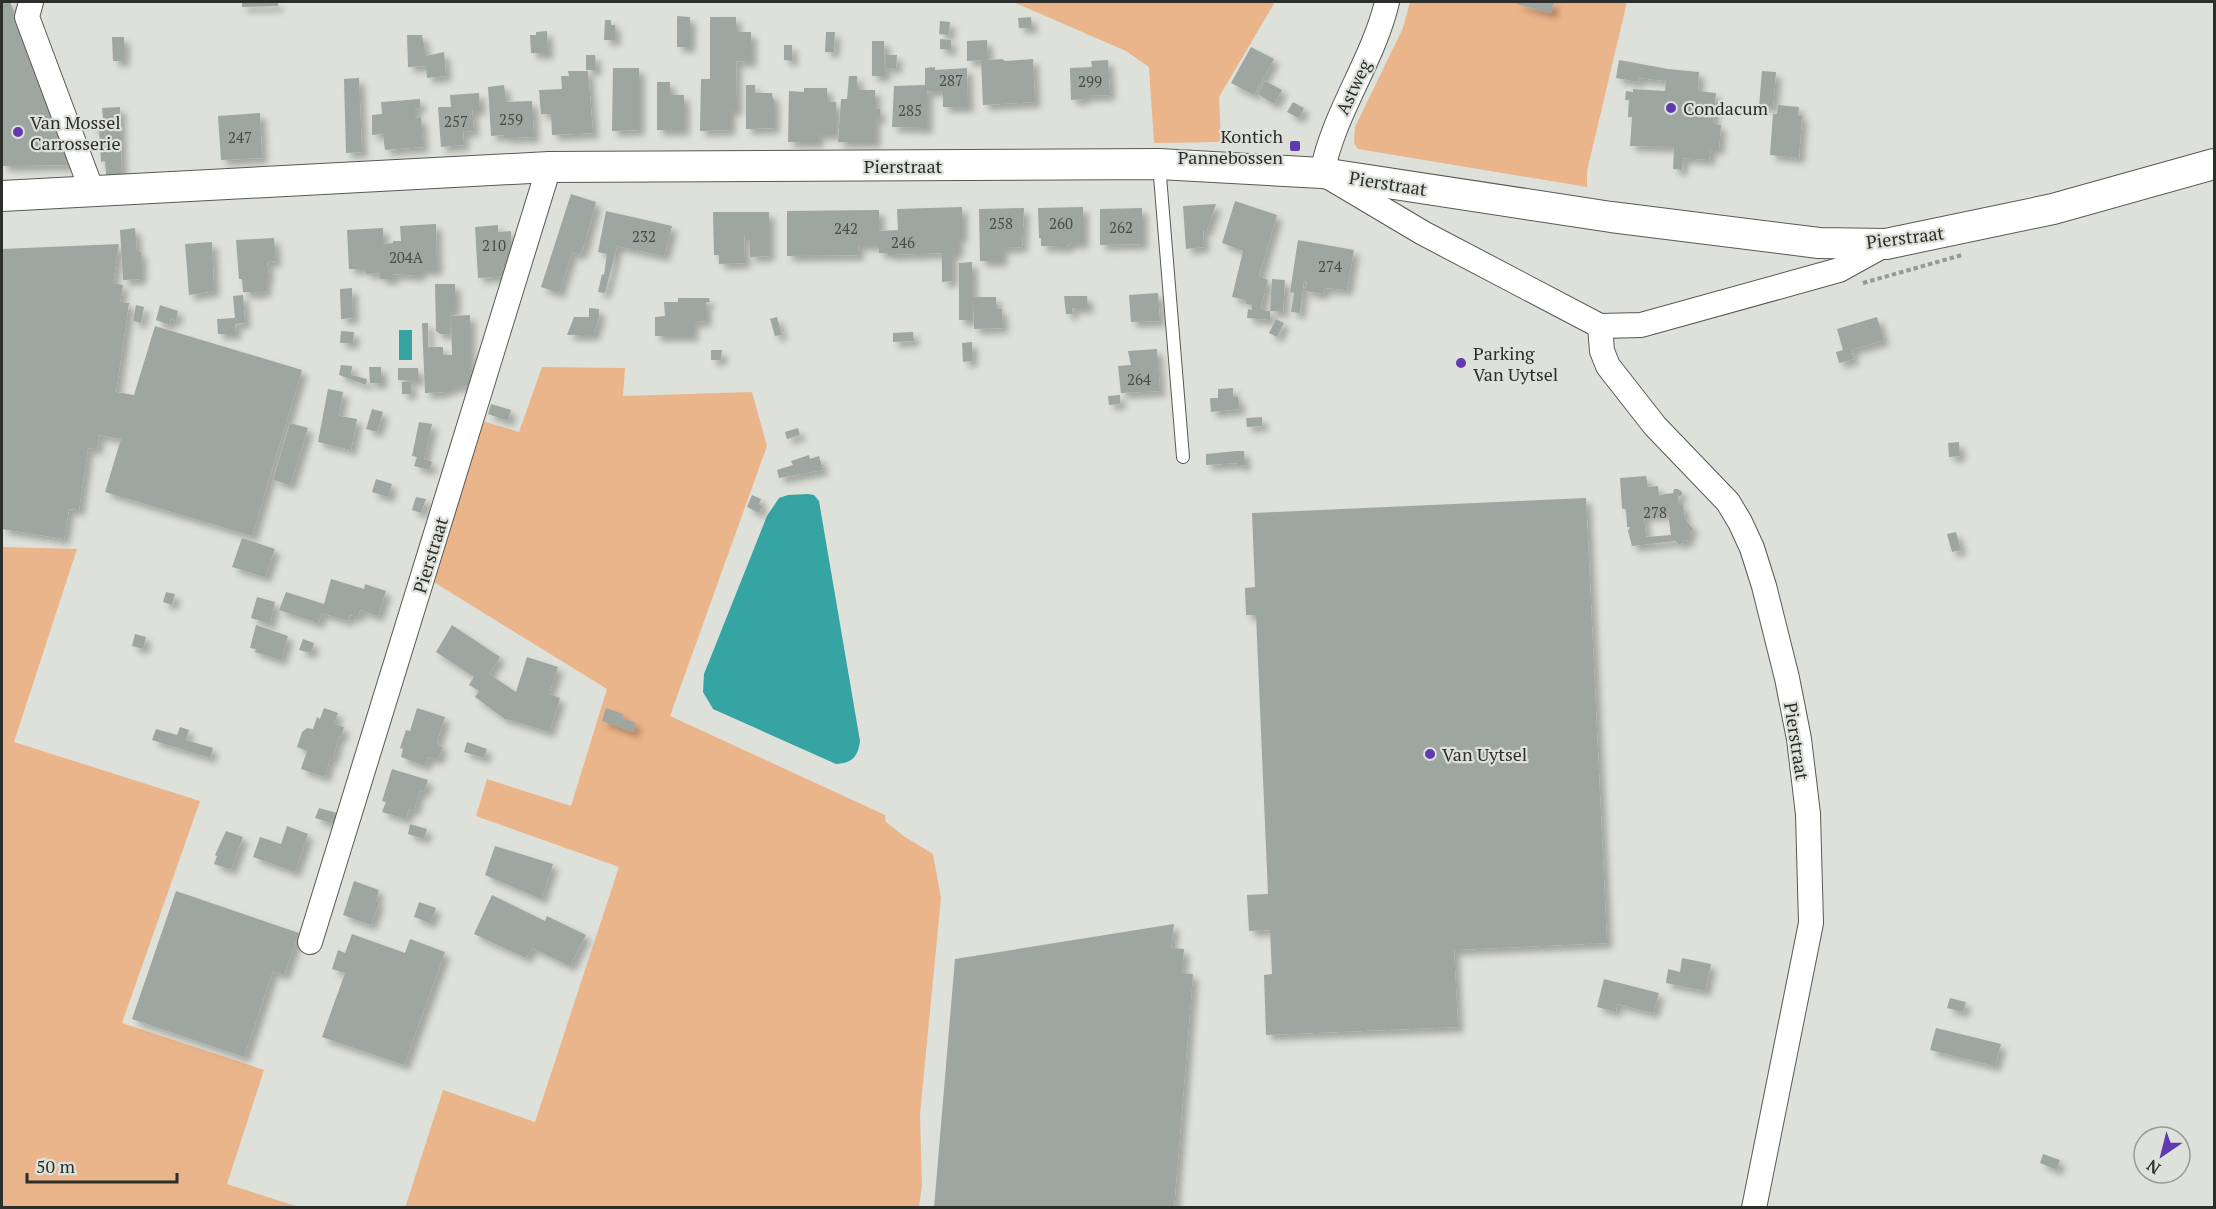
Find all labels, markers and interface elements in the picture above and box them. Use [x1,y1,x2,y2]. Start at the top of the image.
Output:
street label: Astweg [1330,55,1376,118]
house number: 287 [939,70,963,90]
house number: 299 [1078,71,1102,91]
place label: Condacum [1683,96,1769,120]
house number: 285 [898,100,922,120]
marker: Condacum [1664,101,1678,115]
house number: 259 [499,109,523,129]
place label: Van Mossel Carrosserie [30,110,121,155]
house number: 257 [444,111,468,131]
place label: Kontich Pannebossen [1178,124,1283,169]
marker: Van Mossel Carrosserie [11,125,25,139]
house number: 247 [228,127,252,147]
marker: Kontich Pannebossen [1288,139,1302,153]
street label: Pierstraat [864,154,942,178]
street label: Pierstraat [1347,165,1429,201]
house number: 258 [989,213,1013,233]
house number: 260 [1049,213,1073,233]
house number: 262 [1109,217,1133,237]
house number: 242 [834,218,858,238]
street label: Pierstraat [1865,220,1946,254]
house number: 232 [632,226,656,246]
house number: 246 [891,232,915,252]
house number: 210 [482,235,506,255]
house number: 204A [389,247,424,267]
house number: 274 [1318,256,1342,276]
place label: Parking Van Uytsel [1473,341,1558,386]
marker: Parking Van Uytsel [1454,356,1468,370]
house number: 264 [1127,369,1151,389]
house number: 278 [1643,502,1667,522]
street label: Pierstraat [407,514,453,596]
street label: Pierstraat [1779,700,1815,782]
place label: Van Uytsel [1442,742,1527,766]
marker: Van Uytsel [1423,747,1437,761]
north arrow [2132,1125,2192,1185]
scale bar [27,1146,177,1184]
text: 50 m [36,1154,76,1178]
text: N [2142,1155,2165,1180]

